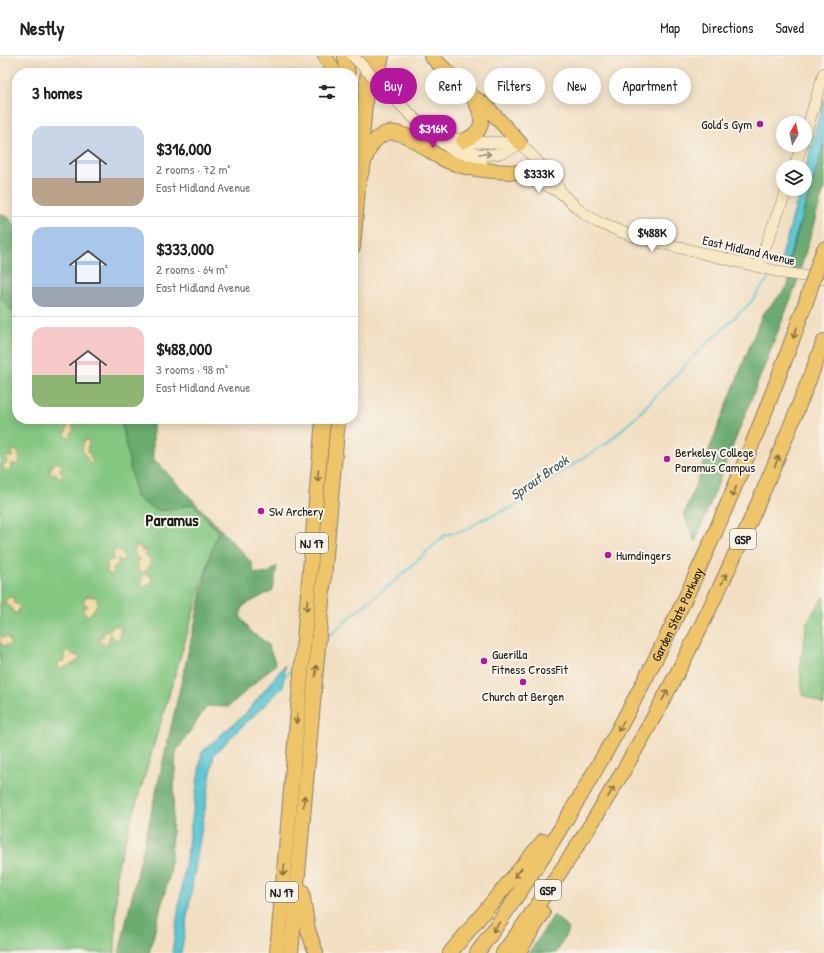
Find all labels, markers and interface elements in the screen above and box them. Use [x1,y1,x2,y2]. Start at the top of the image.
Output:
text: Nestly [20,15,65,41]
text: Map [660,18,680,37]
text: Directions [702,18,753,37]
text: Saved [775,18,804,37]
chip: Buy [370,68,417,104]
chip: Rent [425,68,476,104]
chip: Filters [484,68,545,104]
chip: New [553,68,601,104]
chip: Apartment [609,68,691,104]
text: 3 homes [32,81,82,104]
icon: filters [316,81,338,103]
pin: $316K [405,115,461,149]
place label: Gold's Gym [701,115,752,133]
north arrow [776,116,812,152]
map controls [776,116,812,196]
text: $316K [418,119,448,137]
marker: Gold's Gym [755,119,765,129]
text: $316,000 [156,137,211,160]
icon: home [64,142,112,190]
one-way arrow [479,150,492,158]
text: 2 rooms · 72 m² [156,160,230,178]
pin: $333K [511,160,567,194]
button: layers [776,160,812,196]
text: $333K [524,164,554,182]
text: East Midland Avenue [156,178,250,196]
pin: $488K [624,219,680,253]
text: $488K [637,223,667,241]
street label: East Midland Avenue [701,231,797,269]
text: $333,000 [156,237,214,260]
icon: home [64,243,112,291]
text: 2 rooms · 64 m² [156,260,228,278]
text: East Midland Avenue [156,278,250,296]
one-way arrow [791,327,798,340]
text: $488,000 [156,337,212,360]
icon: home [64,343,112,391]
text: 3 rooms · 98 m² [156,360,228,378]
text: East Midland Avenue [156,378,250,396]
place label: Berkeley College Paramus Campus [675,443,755,476]
water label: Sprout Brook [506,449,573,505]
marker: Berkeley College Paramus Campus [662,454,672,464]
one-way arrow [774,455,781,467]
one-way arrow [314,469,322,482]
one-way arrow [729,486,737,498]
place label: SW Archery [269,502,324,520]
marker: SW Archery [256,506,266,516]
district label: Paramus [146,508,199,531]
road number: GSP [730,529,756,549]
road number: NJ 17 [296,533,328,553]
place label: Humdingers [616,546,671,564]
marker: Humdingers [603,550,613,560]
street label: Garden State Parkway [647,564,707,664]
one-way arrow [721,574,728,586]
one-way arrow [303,598,310,611]
place label: Guerilla Fitness CrossFit [491,645,568,678]
marker: Guerilla Fitness CrossFit [479,656,489,666]
one-way arrow [312,665,319,678]
marker: Church at Bergen [518,677,528,687]
place label: Church at Bergen [482,687,564,705]
one-way arrow [662,690,670,702]
one-way arrow [293,711,301,724]
one-way arrow [616,720,624,732]
one-way arrow [607,786,615,798]
one-way arrow [301,795,308,808]
one-way arrow [280,863,287,876]
one-way arrow [514,867,523,878]
road number: GSP [535,880,561,900]
road number: NJ 17 [266,882,298,902]
one-way arrow [492,921,500,932]

